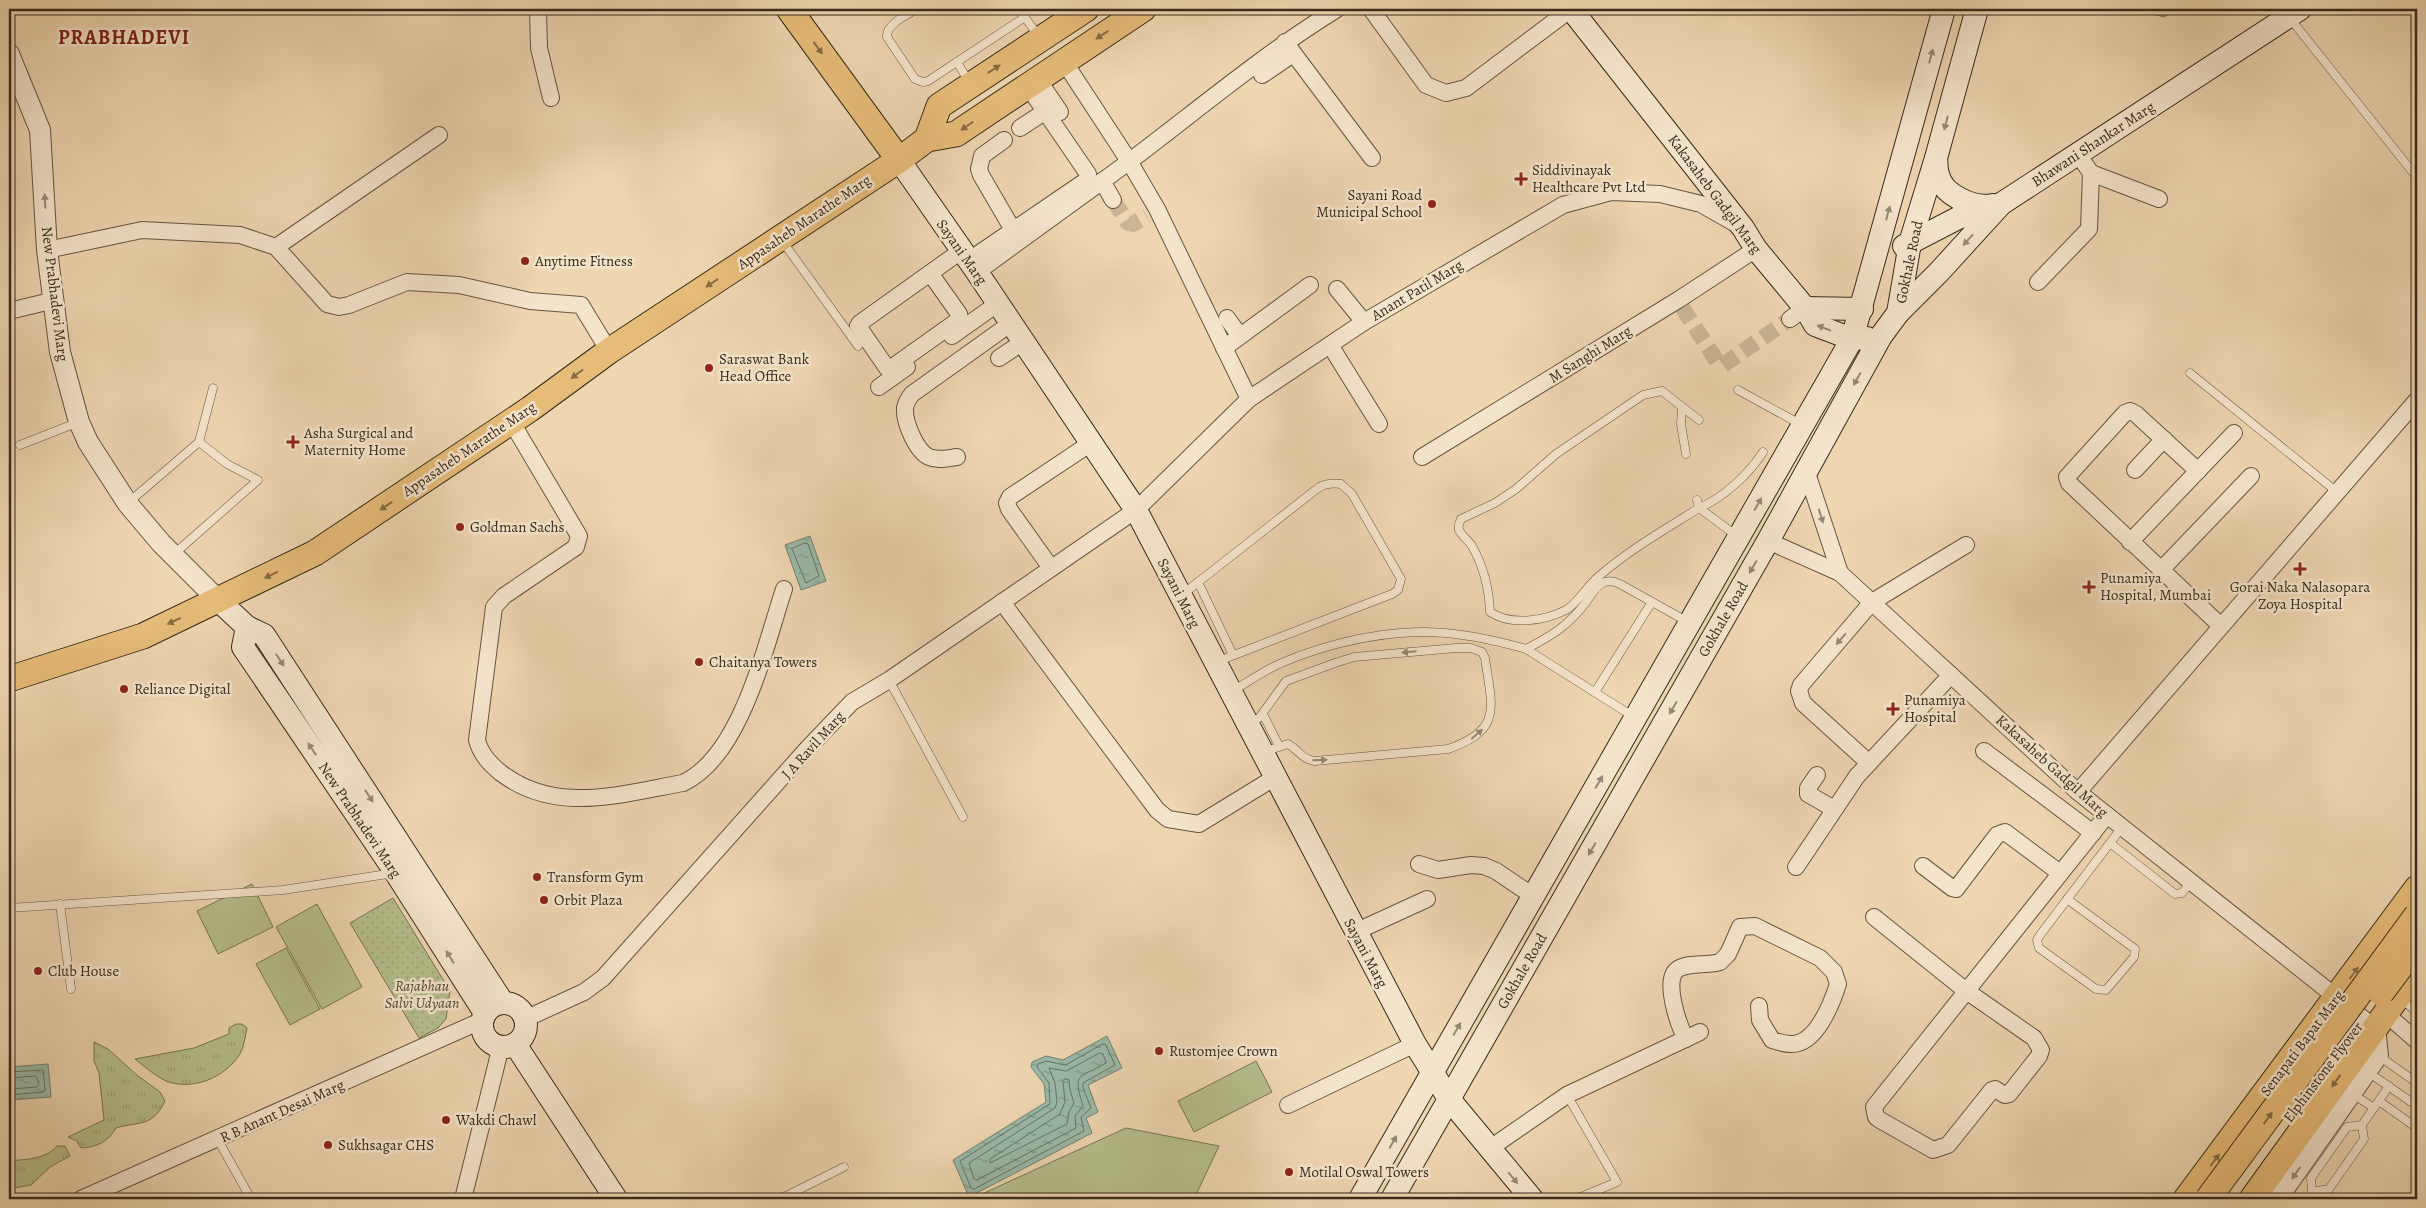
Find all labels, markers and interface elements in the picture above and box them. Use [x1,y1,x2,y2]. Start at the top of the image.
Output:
district label: PRABHADEVI [58,24,190,51]
one-way arrow [1095,31,1109,40]
one-way arrow [813,41,823,55]
one-way arrow [1928,49,1936,64]
one-way arrow [988,65,1001,74]
street label: Bhawani Shankar Marg [2028,96,2159,191]
one-way arrow [1942,116,1950,131]
one-way arrow [961,121,974,131]
street label: Kakasaheb Gadgil Marg [1663,130,1767,258]
place label: Siddivinayak Healthcare Pvt Ltd [1532,160,1646,197]
street label: Appasaheb Marathe Marg [732,169,875,275]
marker: Siddivinayak Healthcare Pvt Ltd [1514,172,1528,186]
place label: Sayani Road Municipal School [1316,185,1423,222]
one-way arrow [40,193,48,209]
marker: Sayani Road Municipal School [1426,198,1438,210]
one-way arrow [1885,206,1893,221]
street label: Sayani Marg [932,215,992,289]
street label: Gokhale Road [1890,218,1928,305]
street label: New Prabhadevi Marg [37,226,73,363]
one-way arrow [1962,233,1974,245]
place label: Anytime Fitness [534,251,633,271]
marker: Anytime Fitness [519,255,531,267]
street label: Anant Patil Marg [1367,255,1467,326]
one-way arrow [705,278,719,288]
street label: M Sanghi Marg [1545,320,1636,387]
one-way arrow [1817,324,1832,332]
place label: Saraswat Bank Head Office [719,349,810,386]
marker: Saraswat Bank Head Office [703,362,715,374]
one-way arrow [570,369,584,379]
one-way arrow [1853,372,1861,386]
street label: Appasaheb Marathe Marg [397,396,540,502]
place label: Asha Surgical and Maternity Home [303,423,414,460]
marker: Asha Surgical and Maternity Home [286,435,300,449]
one-way arrow [1753,498,1762,511]
one-way arrow [379,501,392,510]
one-way arrow [1817,509,1825,524]
place label: Goldman Sachs [470,517,565,537]
marker: Goldman Sachs [454,521,466,533]
street label: Sayani Marg [1153,555,1205,632]
one-way arrow [1749,560,1757,574]
marker: Gorai Naka Nalasopara Zoya Hospital [2293,562,2307,576]
place label: Punamiya Hospital, Mumbai [2100,568,2211,605]
one-way arrow [264,571,278,579]
street label: Gokhale Road [1693,577,1753,660]
place label: Gorai Naka Nalasopara Zoya Hospital [2230,577,2370,614]
marker: Punamiya Hospital, Mumbai [2082,580,2096,594]
one-way arrow [167,617,181,625]
one-way arrow [1835,633,1846,646]
one-way arrow [1401,648,1417,656]
place label: Chaitanya Towers [709,652,817,672]
one-way arrow [276,653,285,666]
marker: Chaitanya Towers [693,656,705,668]
place label: Reliance Digital [134,679,231,699]
marker: Reliance Digital [118,683,130,695]
place label: Punamiya Hospital [1904,690,1966,727]
one-way arrow [1668,702,1677,715]
marker: Punamiya Hospital [1886,702,1900,716]
street label: J A Ravil Marg [777,706,849,783]
street label: Kakasaheb Gadgil Marg [1991,710,2113,822]
one-way arrow [1471,728,1483,739]
one-way arrow [307,742,317,755]
one-way arrow [1312,756,1328,764]
street label: New Prabhadevi Marg [314,758,406,882]
one-way arrow [1594,775,1603,788]
one-way arrow [364,789,374,803]
one-way arrow [1588,842,1596,857]
place label: Transform Gym [547,867,644,887]
marker: Transform Gym [531,871,543,883]
place label: Orbit Plaza [554,890,623,910]
marker: Orbit Plaza [538,894,550,906]
street label: Sayani Marg [1339,915,1393,992]
street label: Gokhale Road [1492,929,1552,1012]
one-way arrow [445,951,454,964]
place label: Club House [48,961,119,981]
marker: Club House [32,965,44,977]
one-way arrow [2349,966,2359,980]
park label: Rajabhau Salvi Udyaan [385,976,459,1013]
street label: Senapati Bapat Marg [2255,985,2349,1100]
street label: Elphinstone Flyover [2279,1017,2368,1126]
one-way arrow [1453,1022,1461,1036]
place label: Rustomjee Crown [1169,1041,1278,1061]
marker: Rustomjee Crown [1153,1045,1165,1057]
street label: R B Anant Desai Marg [217,1074,348,1147]
one-way arrow [2331,1075,2341,1088]
place label: Wakdi Chawl [455,1110,537,1130]
one-way arrow [2263,1111,2273,1125]
marker: Wakdi Chawl [440,1114,452,1126]
place label: Sukhsagar CHS [338,1135,434,1155]
one-way arrow [1388,1135,1397,1148]
marker: Sukhsagar CHS [322,1139,334,1151]
one-way arrow [2210,1154,2221,1167]
place label: Motilal Oswal Towers [1299,1162,1429,1182]
marker: Motilal Oswal Towers [1283,1166,1295,1178]
one-way arrow [2291,1166,2301,1180]
one-way arrow [1508,1171,1519,1184]

